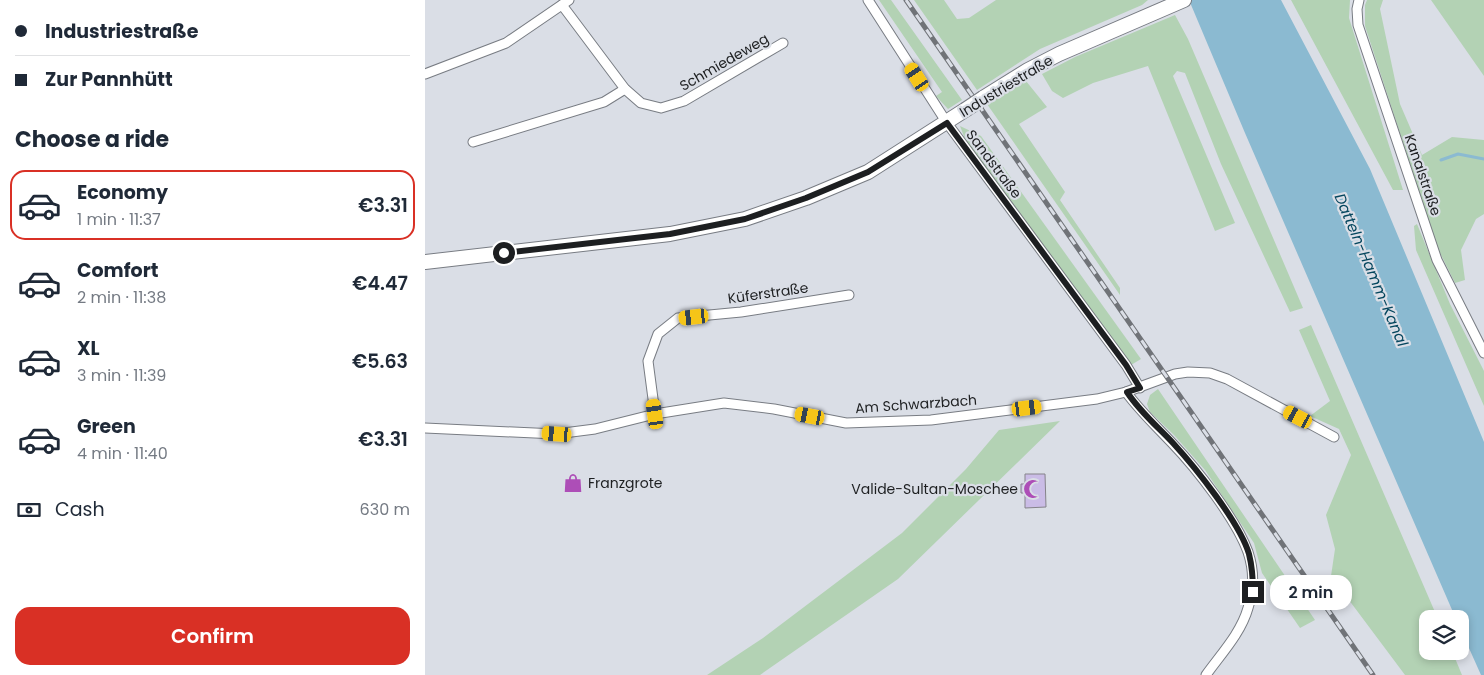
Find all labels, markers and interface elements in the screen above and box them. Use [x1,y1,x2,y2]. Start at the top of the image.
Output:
text: Industriestraße [45,18,198,45]
street label: Schmiedeweg [676,28,772,96]
street label: Industriestraße [955,50,1057,122]
car [902,60,931,94]
text: Zur Pannhütt [45,66,173,93]
text: Choose a ride [15,124,169,155]
street label: Sandstraße [962,125,1027,203]
street label: Kanalstraße [1400,132,1446,219]
text: Economy [77,179,168,206]
icon: car [17,183,62,228]
water label: Datteln-Hamm-Kanal [1330,190,1413,350]
text: €3.31 [358,192,408,219]
text: 1 min · 11:37 [77,208,161,231]
route start [493,242,515,264]
text: Comfort [77,257,159,284]
icon: car [17,261,62,306]
text: €4.47 [352,270,408,297]
street label: Küferstraße [726,277,810,309]
text: 2 min · 11:38 [77,286,166,309]
car [678,308,709,326]
text: XL [77,335,100,362]
icon: car [17,339,62,384]
text: €5.63 [352,348,408,375]
text: 3 min · 11:39 [77,364,166,387]
street label: Am Schwarzbach [854,390,978,418]
car [645,398,664,430]
car [1011,399,1042,417]
car [1281,403,1314,431]
car [793,406,826,426]
text: Green [77,413,136,440]
icon: car [17,417,62,462]
car [541,425,572,443]
text: €3.31 [358,426,408,453]
text: 4 min · 11:40 [77,442,168,465]
shop icon: Franzgrote [562,472,584,494]
place label: Franzgrote [588,473,663,493]
mosque icon: Valide-Sultan-Moschee [1022,478,1044,500]
place label: Valide-Sultan-Moschee [851,479,1018,499]
icon: cash [15,496,43,524]
text: Cash [55,496,105,523]
text: 630 m [360,498,410,521]
callout: 2 min [1271,574,1353,610]
route end [1242,581,1264,603]
text: 2 min [1289,581,1333,604]
button: Confirm [15,607,410,665]
map controls [1419,610,1469,660]
button: layers [1419,610,1469,660]

